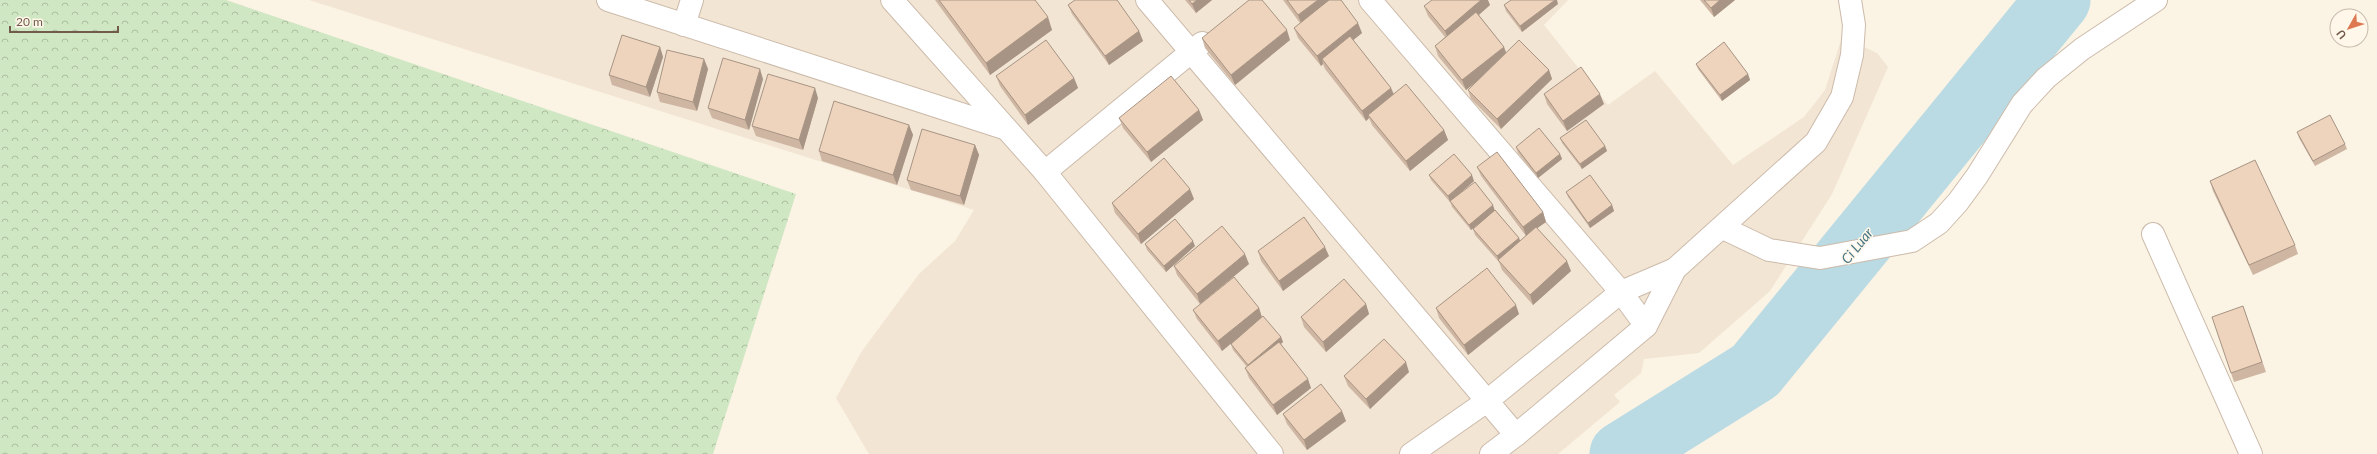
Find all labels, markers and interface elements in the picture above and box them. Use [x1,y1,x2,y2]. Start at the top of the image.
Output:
scale bar [10,8,118,34]
north arrow [2329,8,2369,48]
text: 20 m [16,14,43,29]
text: U [2333,27,2348,42]
water label: Ci Luar [1837,224,1876,267]

